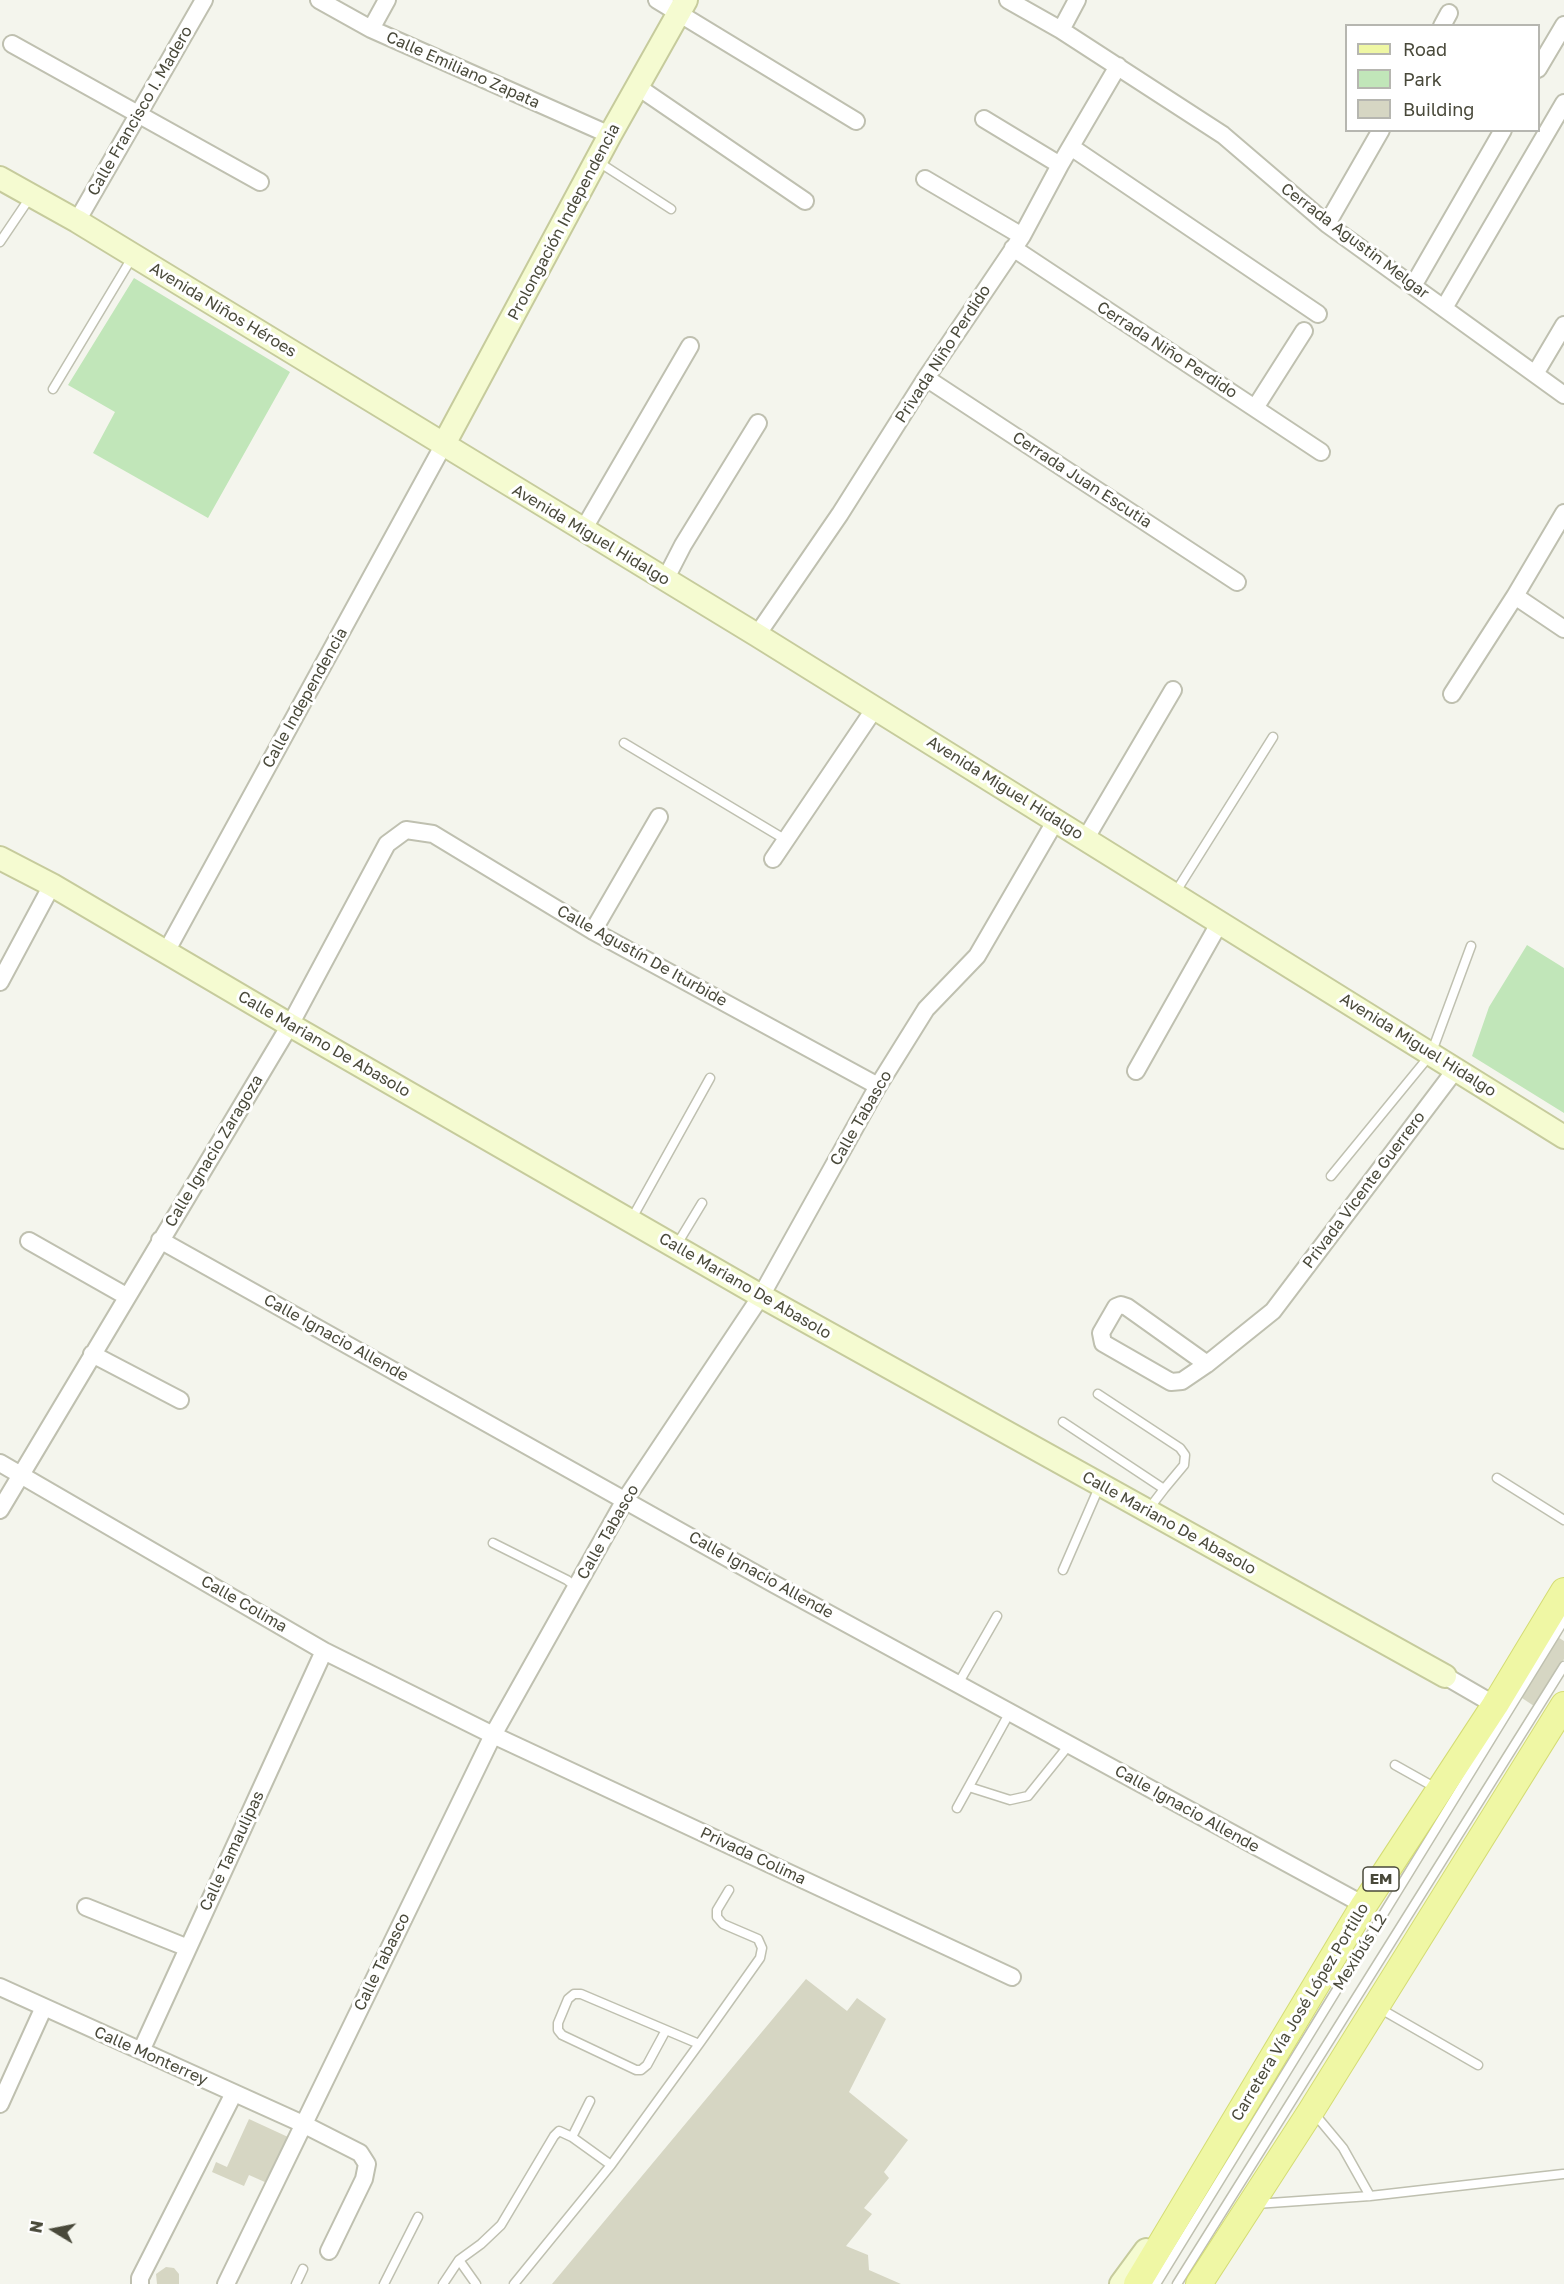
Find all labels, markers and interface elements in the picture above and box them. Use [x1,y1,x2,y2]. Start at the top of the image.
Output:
street label: Calle Francisco I. Madero [83,23,197,199]
legend [1345,24,1540,132]
street label: Calle Emiliano Zapata [383,27,543,113]
text: Road [1403,38,1447,60]
text: Park [1403,68,1442,90]
text: Building [1403,98,1474,120]
street label: Prolongación Independencia [504,120,624,324]
street label: Cerrada Agustin Melgar [1277,179,1433,303]
street label: Avenida Niños Héroes [146,259,300,361]
street label: Privada Niño Perdido [891,281,995,427]
street label: Cerrada Niño Perdido [1093,297,1241,403]
street label: Cerrada Juan Escutia [1009,428,1155,532]
street label: Avenida Miguel Hidalgo [509,480,673,590]
street label: Calle Independencia [258,625,352,771]
street label: Avenida Miguel Hidalgo [923,732,1087,844]
street label: Calle Agustín De Iturbide [554,901,730,1011]
street label: Calle Mariano De Abasolo [234,987,414,1101]
street label: Avenida Miguel Hidalgo [1336,989,1500,1101]
street label: Calle Tabasco [826,1067,896,1169]
street label: Calle Ignacio Zaragoza [161,1071,267,1231]
street label: Privada Vicente Guerrero [1299,1108,1429,1272]
street label: Calle Mariano De Abasolo [655,1229,835,1343]
street label: Calle Ignacio Allende [260,1290,412,1386]
street label: Calle Mariano De Abasolo [1079,1467,1259,1579]
street label: Calle Tabasco [573,1481,643,1583]
street label: Calle Ignacio Allende [685,1527,837,1623]
street label: Calle Colima [197,1572,291,1636]
street label: Calle Ignacio Allende [1111,1761,1263,1857]
street label: Calle Tamaulipas [196,1788,268,1914]
street label: Privada Colima [697,1823,809,1889]
road number: EM [1363,1867,1399,1891]
street label: Carretera Vía José López Portillo [1227,1899,1373,2125]
street label: Calle Tabasco [350,1910,414,2014]
street label: Mexibús L2 [1329,1910,1391,1994]
street label: Calle Monterrey [91,2022,211,2090]
north arrow [24,2200,84,2260]
text: N [25,2219,47,2235]

